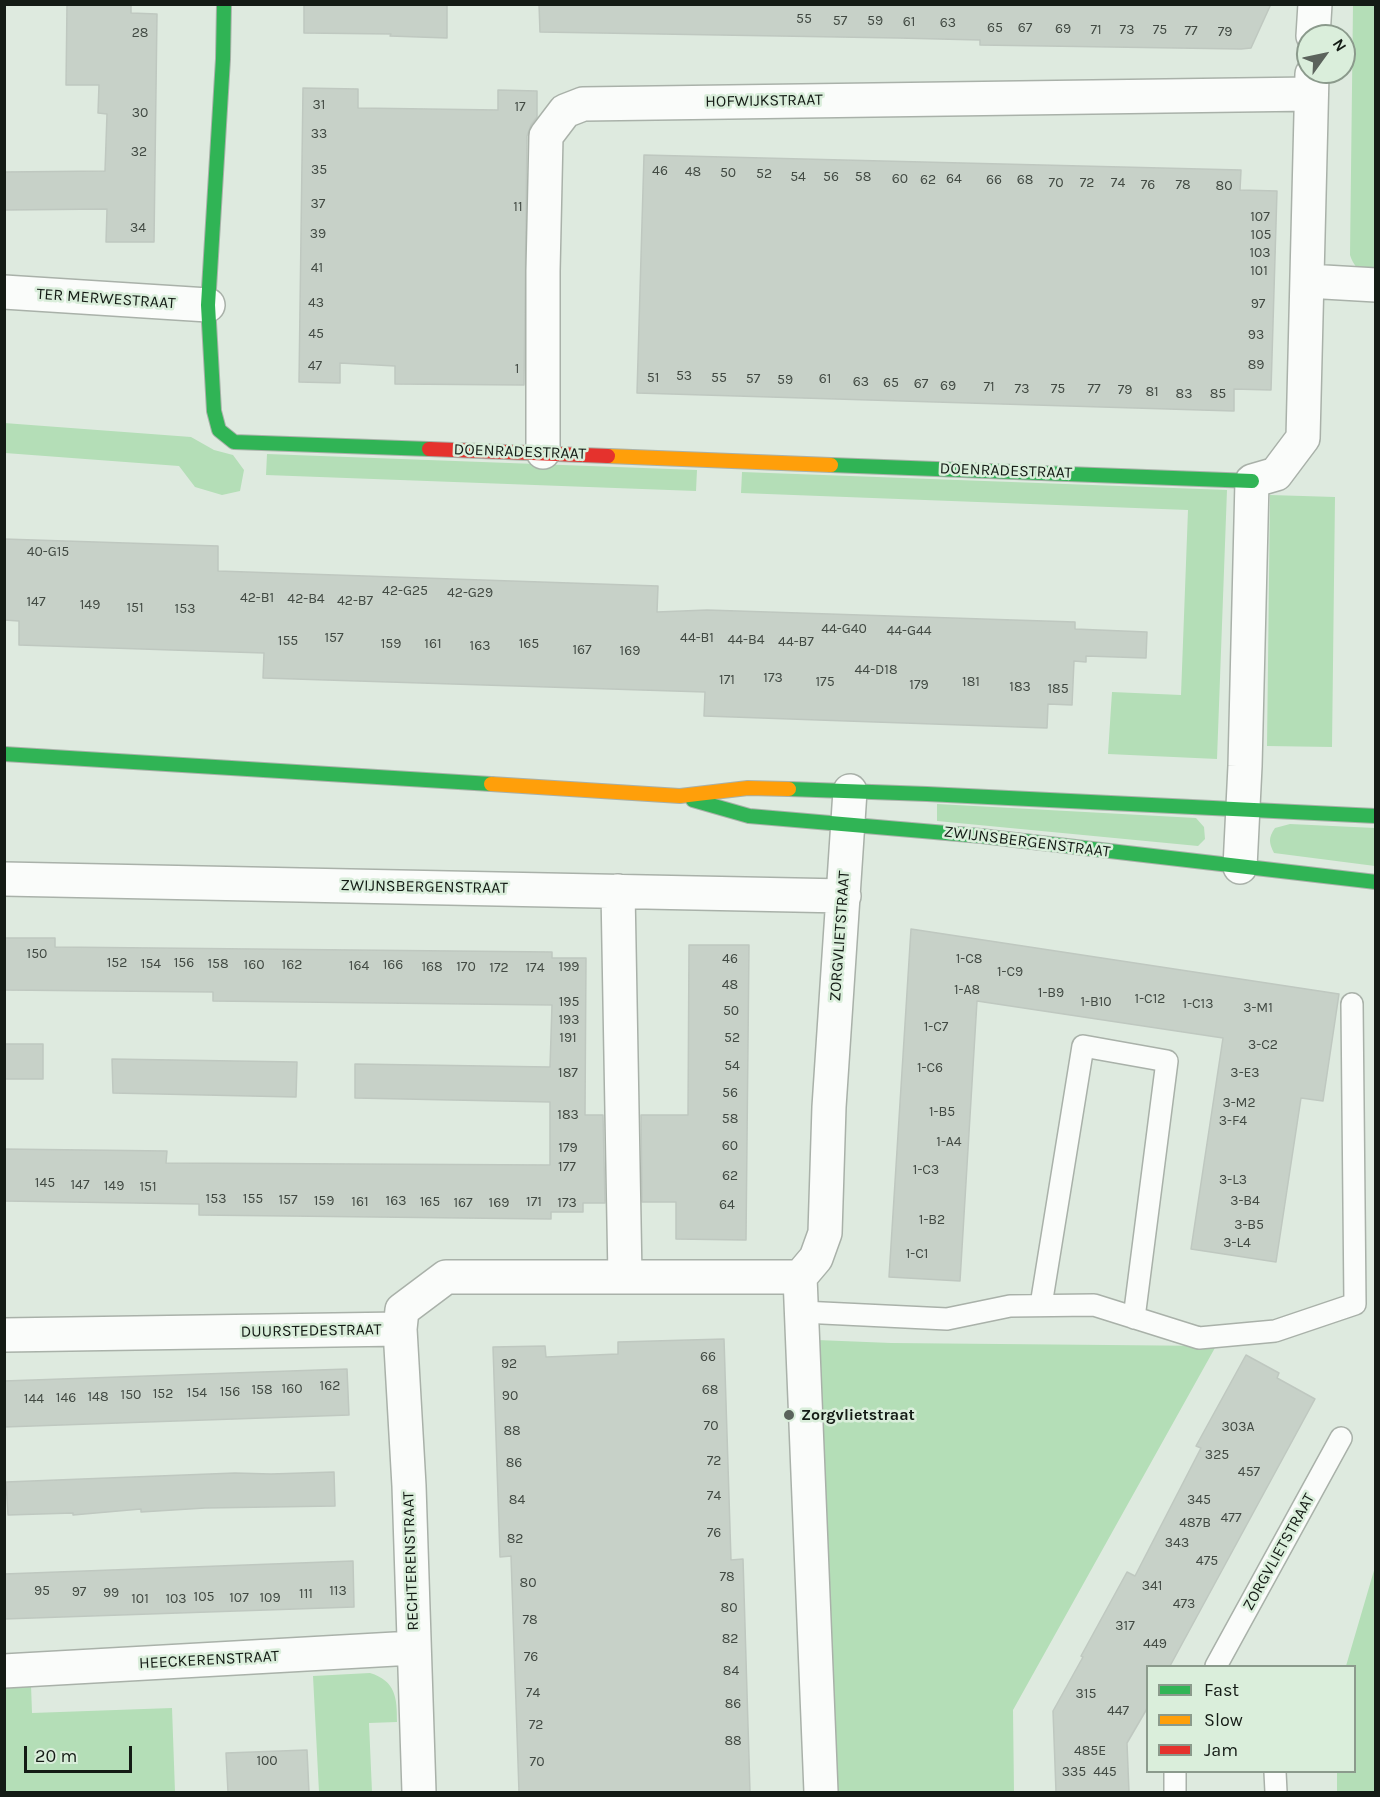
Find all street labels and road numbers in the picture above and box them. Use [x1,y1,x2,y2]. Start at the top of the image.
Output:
street label: HOFWIJKSTRAAT [705,90,823,112]
street label: TER MERWESTRAAT [36,285,176,313]
street label: DOENRADESTRAAT [453,440,587,464]
street label: DOENRADESTRAAT [939,459,1073,483]
street label: ZWIJNSBERGENSTRAAT [943,822,1111,862]
street label: ZORGVLIETSTRAAT [826,870,854,1002]
street label: ZWIJNSBERGENSTRAAT [340,876,508,898]
street label: DUURSTEDESTRAAT [240,1320,382,1342]
street label: ZORGVLIETSTRAAT [1239,1490,1319,1614]
street label: RECHTERENSTRAAT [399,1491,423,1631]
street label: HEECKERENSTRAAT [139,1647,279,1673]

